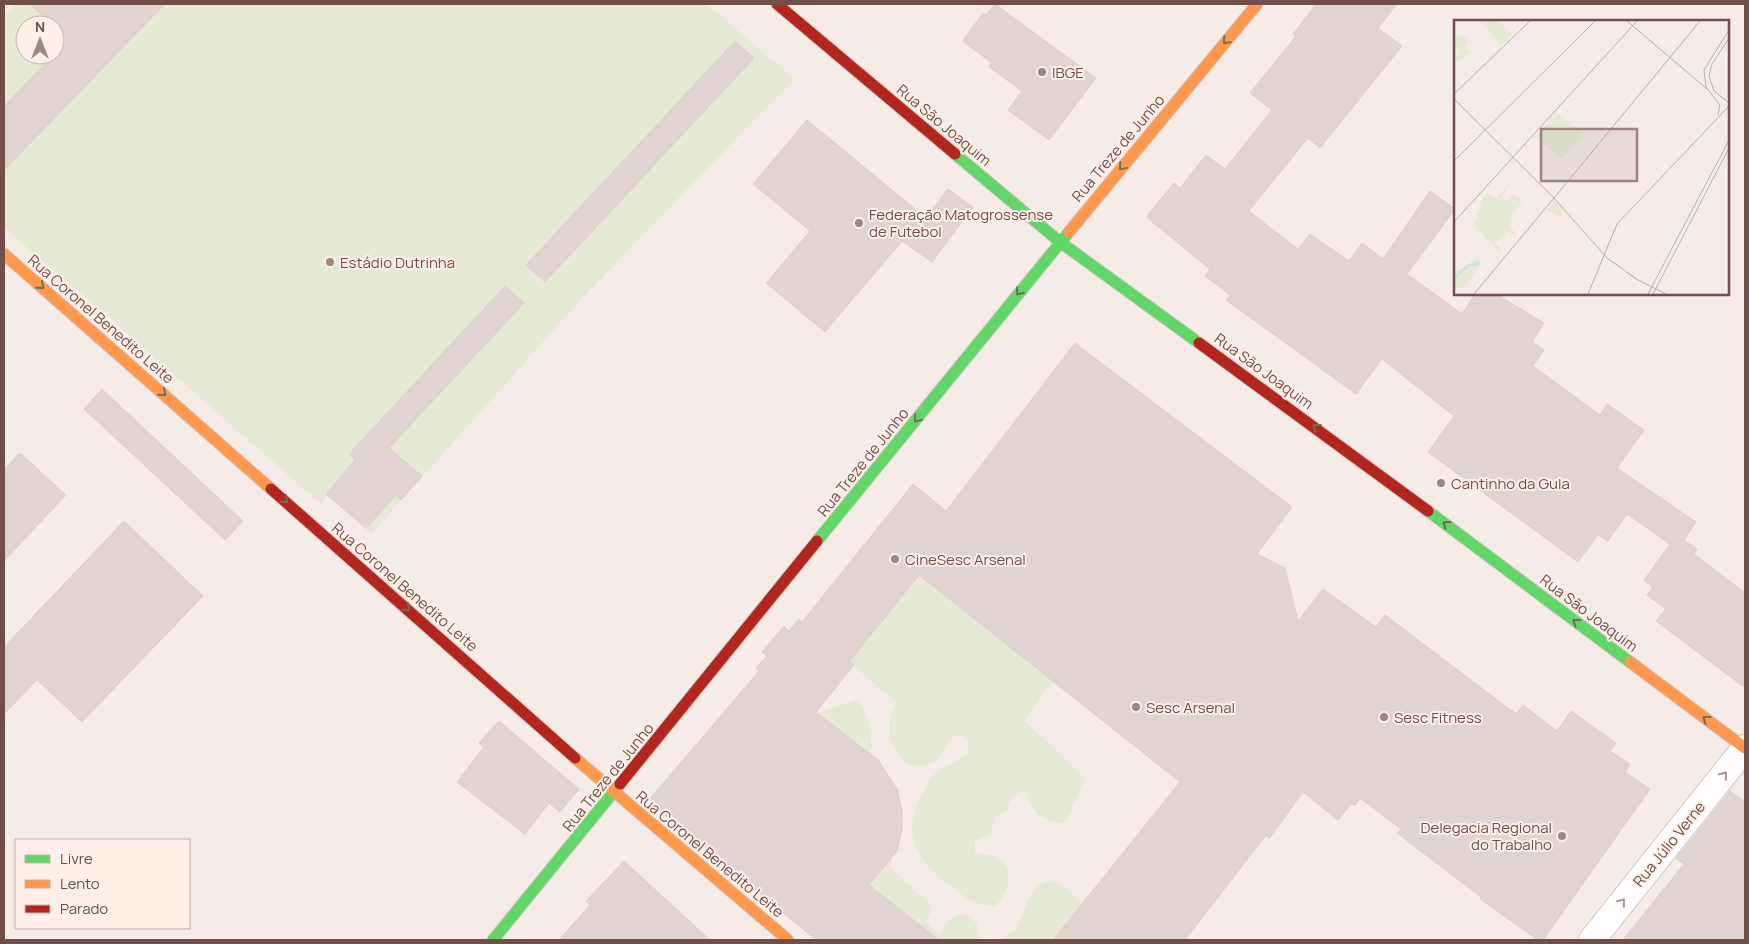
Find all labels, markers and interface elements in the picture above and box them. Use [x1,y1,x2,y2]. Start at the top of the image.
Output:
north arrow [15,15,65,65]
text: N [35,17,45,36]
inset map [1454,20,1729,295]
one-way arrow [1222,36,1231,45]
place label: IBGE [1052,62,1084,83]
marker: IBGE [1036,66,1048,78]
street label: Rua São Joaquim [892,79,996,171]
street label: Rua Treze de Junho [1067,90,1169,206]
one-way arrow [1119,161,1128,170]
place label: Federação Matogrossense de Futebol [869,204,1053,242]
marker: Federação Matogrossense de Futebol [853,217,865,229]
street label: Rua Coronel Benedito Leite [23,250,179,389]
place label: Estádio Dutrinha [340,252,455,273]
marker: Estádio Dutrinha [324,256,336,268]
one-way arrow [35,280,44,289]
one-way arrow [1016,287,1025,296]
street label: Rua São Joaquim [1210,328,1318,414]
one-way arrow [158,387,167,396]
street label: Rua Treze de Junho [813,403,913,521]
one-way arrow [915,413,923,422]
one-way arrow [1313,425,1322,433]
place label: Cantinho da Gula [1451,473,1570,494]
marker: Cantinho da Gula [1435,477,1447,489]
one-way arrow [279,495,288,504]
street label: Rua Coronel Benedito Leite [327,518,483,657]
one-way arrow [1442,521,1452,530]
place label: CineSesc Arsenal [905,549,1026,570]
marker: CineSesc Arsenal [889,553,901,565]
street label: Rua São Joaquim [1536,569,1642,657]
one-way arrow [401,602,410,611]
one-way arrow [1573,619,1582,627]
place label: Sesc Arsenal [1146,697,1235,718]
marker: Sesc Arsenal [1130,701,1142,713]
place label: Sesc Fitness [1394,707,1482,728]
marker: Sesc Fitness [1378,711,1390,723]
one-way arrow [1702,716,1712,725]
street label: Rua Treze de Junho [558,718,658,836]
one-way arrow [1718,772,1726,781]
street label: Rua Coronel Benedito Leite [632,786,789,922]
street label: Rua Júlio Verne [1628,797,1710,891]
place label: Delegacia Regional do Trabalho [1421,817,1552,855]
marker: Delegacia Regional do Trabalho [1556,830,1568,842]
legend [15,839,190,929]
text: Livre [60,848,93,869]
text: Lento [60,873,100,894]
text: Parado [60,898,108,919]
one-way arrow [1617,899,1625,908]

